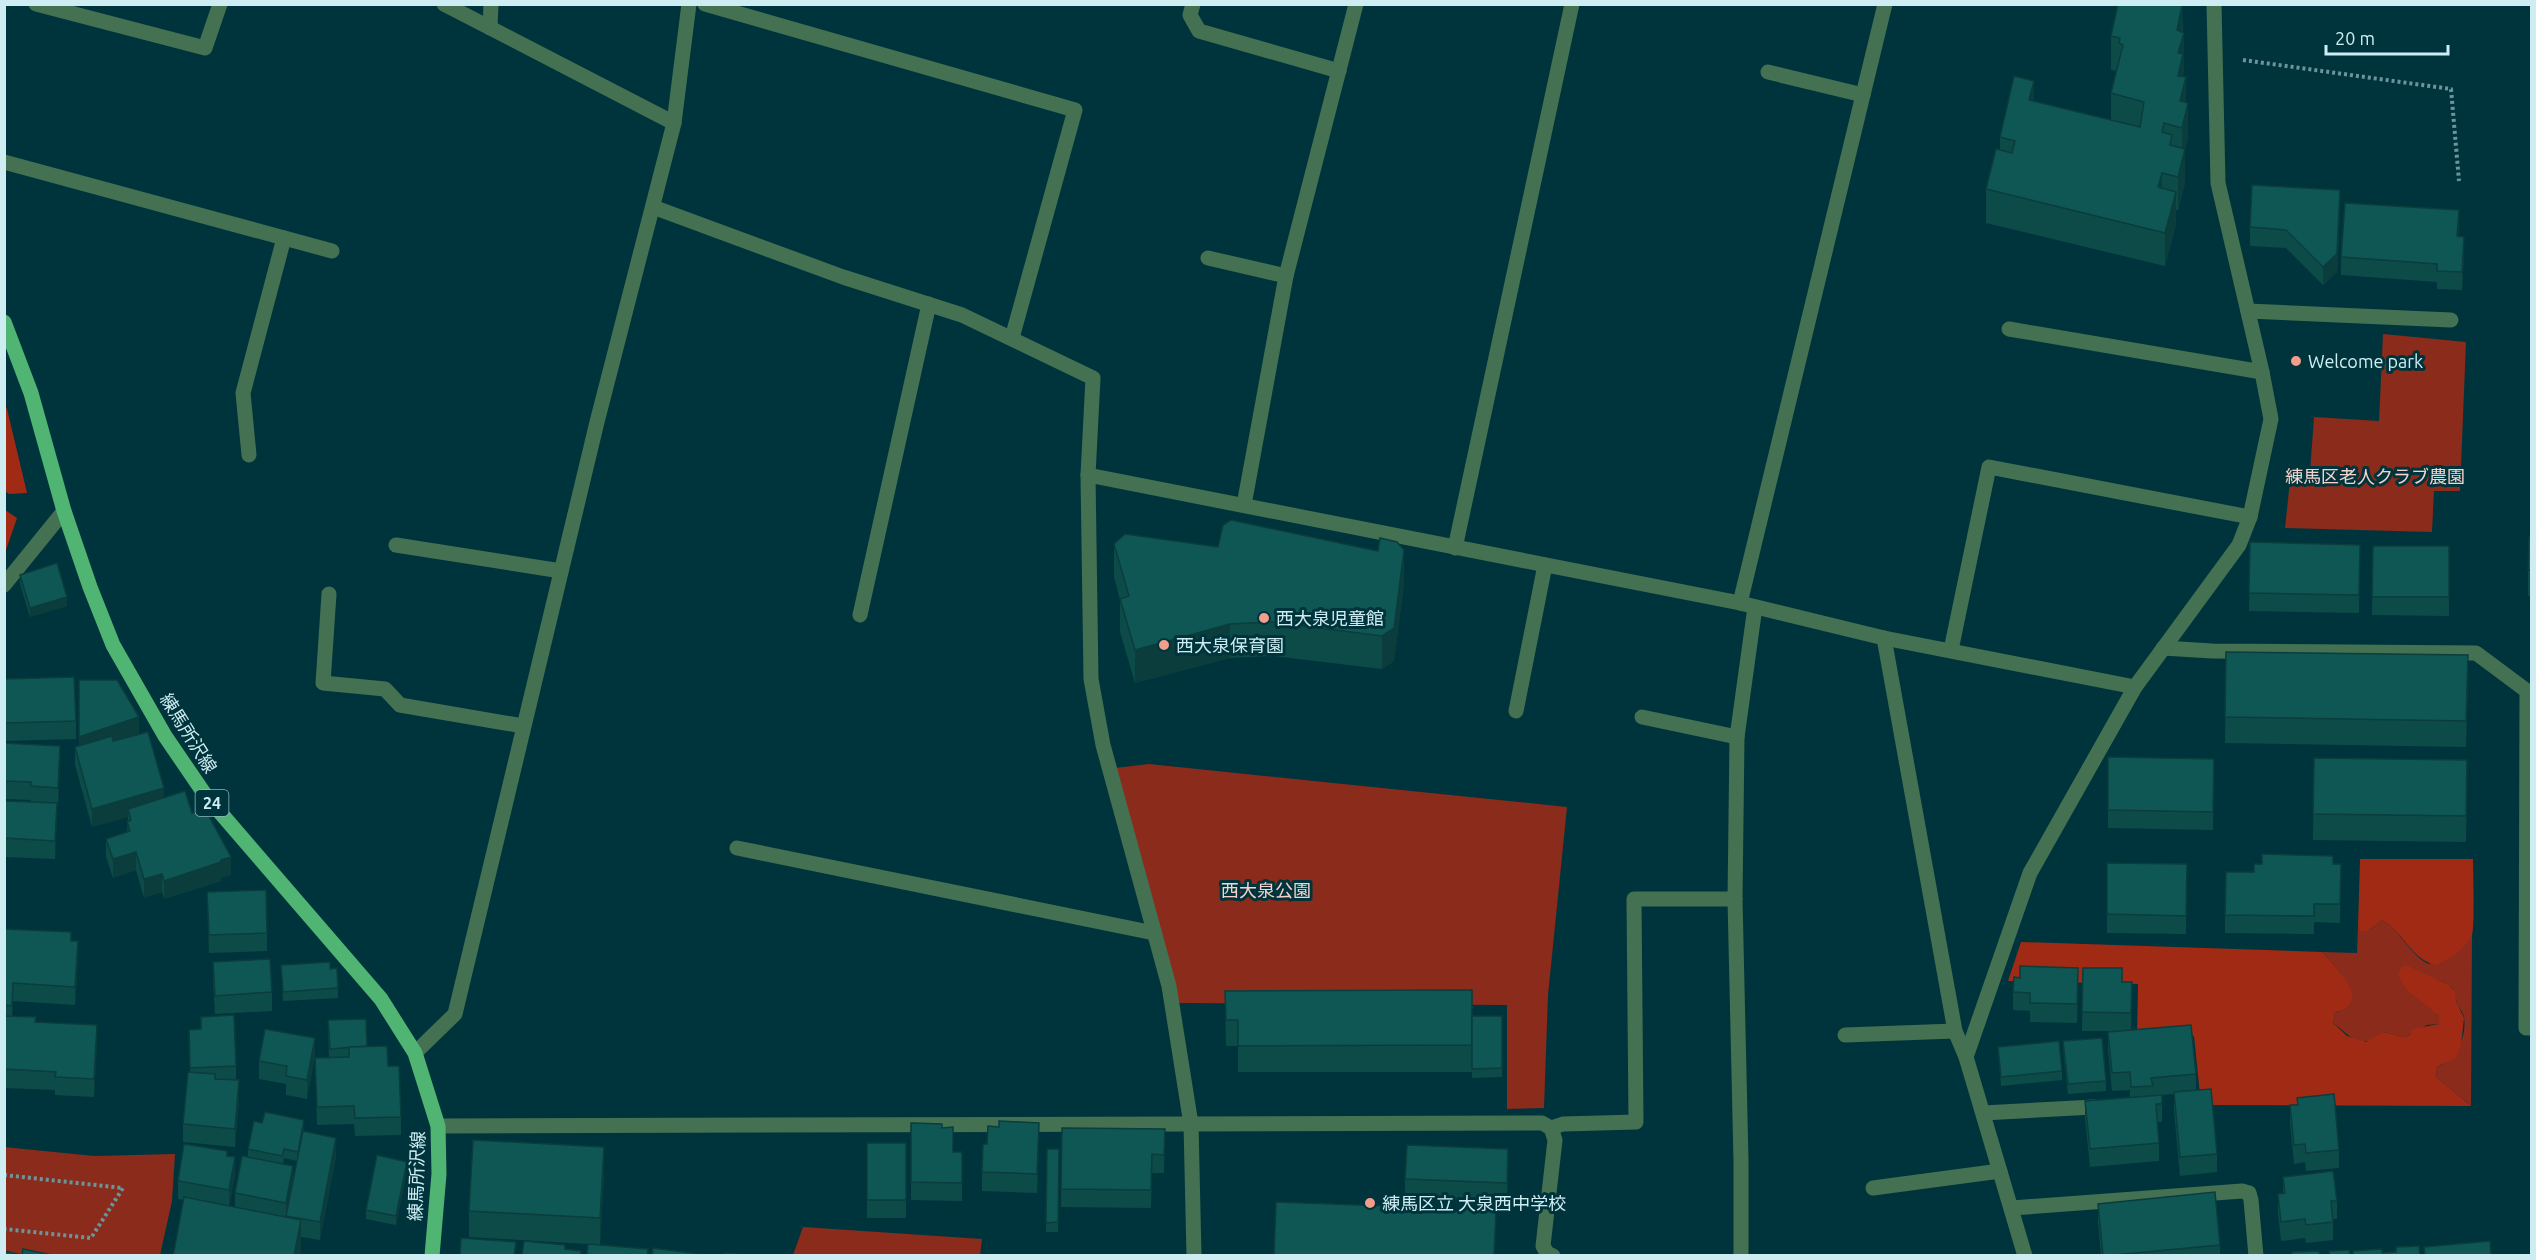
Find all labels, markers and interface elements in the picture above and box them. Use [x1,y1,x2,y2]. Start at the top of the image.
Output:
scale bar [2326,18,2448,56]
text: 20 m [2335,28,2375,48]
place label: Welcome park [2308,351,2423,371]
marker: Welcome park [2289,354,2303,368]
park label: 練馬区老人クラブ農園 [2285,466,2465,486]
place label: 西大泉児童館 [1276,608,1384,628]
marker: 西大泉児童館 [1257,611,1271,625]
place label: 西大泉保育園 [1176,635,1284,655]
marker: 西大泉保育園 [1157,638,1171,652]
street label: 練馬所沢線 [157,690,221,776]
road number: 24 [196,790,228,816]
park label: 西大泉公園 [1221,880,1311,900]
street label: 練馬所沢線 [404,1131,428,1221]
place label: 練馬区立 大泉西中学校 [1382,1193,1566,1213]
marker: 練馬区立 大泉西中学校 [1363,1196,1377,1210]

